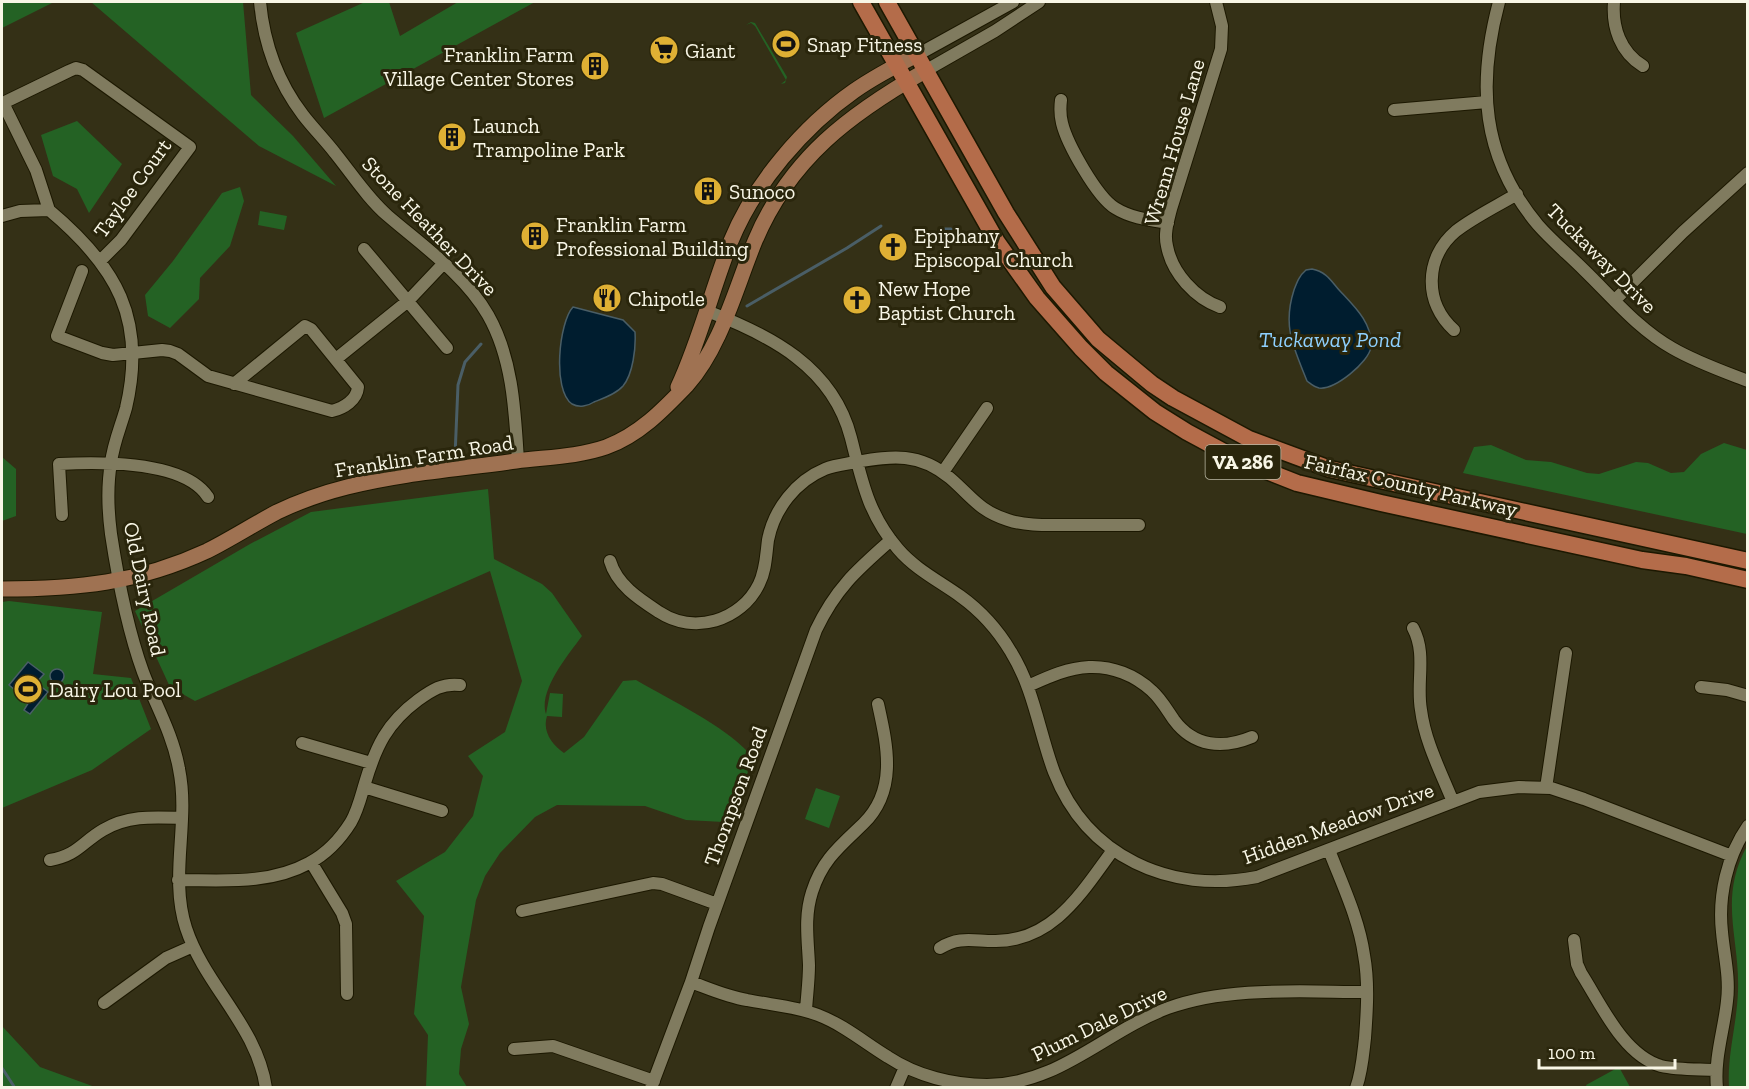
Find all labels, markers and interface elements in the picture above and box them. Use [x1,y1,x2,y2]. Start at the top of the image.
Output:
sports icon: Snap Fitness [770,28,802,60]
place label: Snap Fitness [807,32,922,57]
supermarket icon: Giant [648,34,680,66]
place label: Giant [685,38,736,63]
place label: Franklin Farm Village Center Stores [382,42,574,91]
building icon: Franklin Farm Village Center Stores [579,50,611,82]
street label: Wrenn House Lane [1138,56,1210,228]
place label: Launch Trampoline Park [473,113,625,162]
building icon: Launch Trampoline Park [436,121,468,153]
street label: Tayloe Court [88,133,176,242]
street label: Stone Heather Drive [357,151,503,301]
building icon: Sunoco [692,175,724,207]
place label: Sunoco [729,179,795,204]
street label: Tuckaway Drive [1542,198,1662,318]
place label: Franklin Farm Professional Building [556,212,749,261]
building icon: Franklin Farm Professional Building [519,220,551,252]
place label: Epiphany Episcopal Church [914,223,1073,272]
church icon: Epiphany Episcopal Church [877,231,909,263]
place label: New Hope Baptist Church [878,276,1015,325]
restaurant icon: Chipotle [591,282,623,314]
church icon: New Hope Baptist Church [841,284,873,316]
place label: Chipotle [628,286,705,311]
water label: Tuckaway Pond [1259,326,1401,353]
street label: Franklin Farm Road [333,429,515,482]
road number: VA 286 [1206,445,1280,479]
street label: Fairfax County Parkway [1302,448,1520,522]
street label: Old Dairy Road [119,520,172,659]
sports icon: Dairy Lou Pool [12,673,44,705]
place label: Dairy Lou Pool [49,677,181,702]
street label: Thompson Road [698,722,772,869]
street label: Hidden Meadow Drive [1239,777,1437,869]
street label: Plum Dale Drive [1028,980,1171,1066]
scale bar [1539,1032,1676,1070]
text: 100 m [1548,1042,1596,1064]

